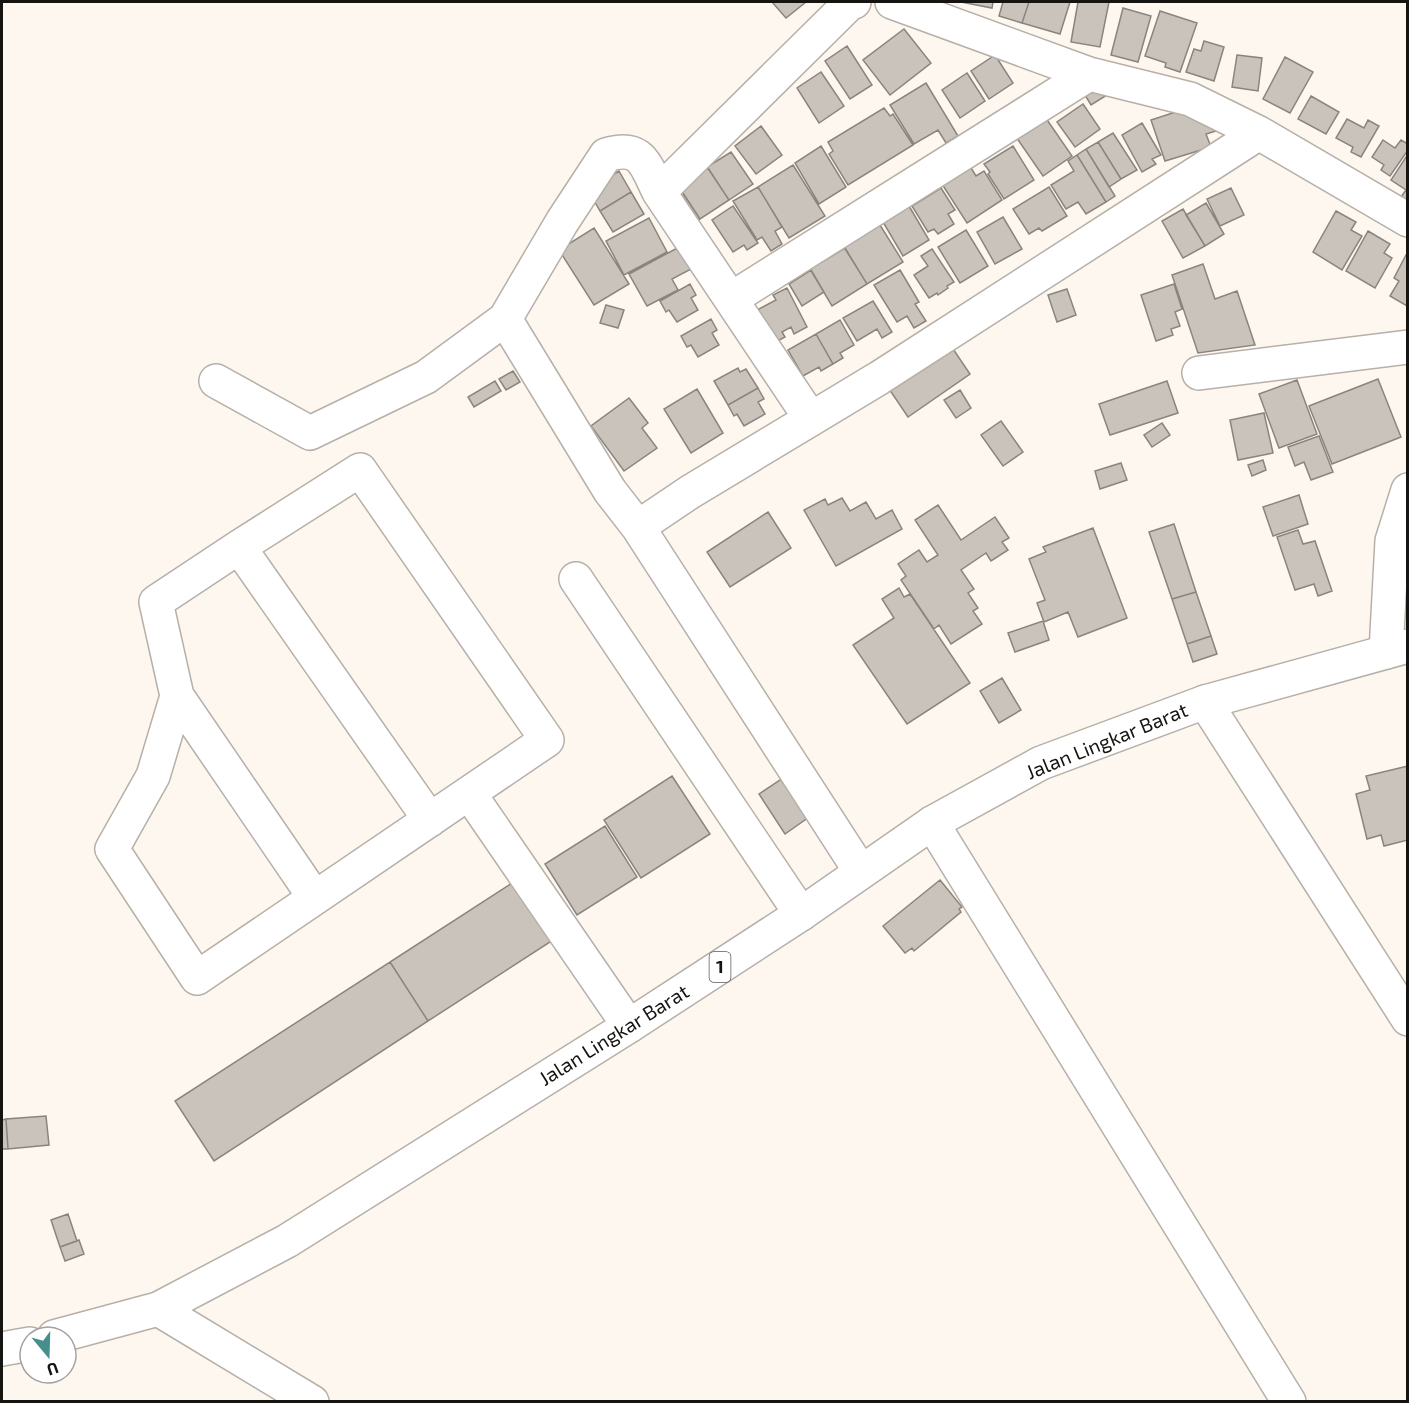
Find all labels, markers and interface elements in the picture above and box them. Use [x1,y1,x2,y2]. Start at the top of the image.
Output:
street label: Jalan Lingkar Barat [1022,697,1191,783]
road number: 1 [710,952,730,982]
street label: Jalan Lingkar Barat [534,978,693,1090]
north arrow [18,1325,78,1385]
text: U [45,1359,61,1380]

